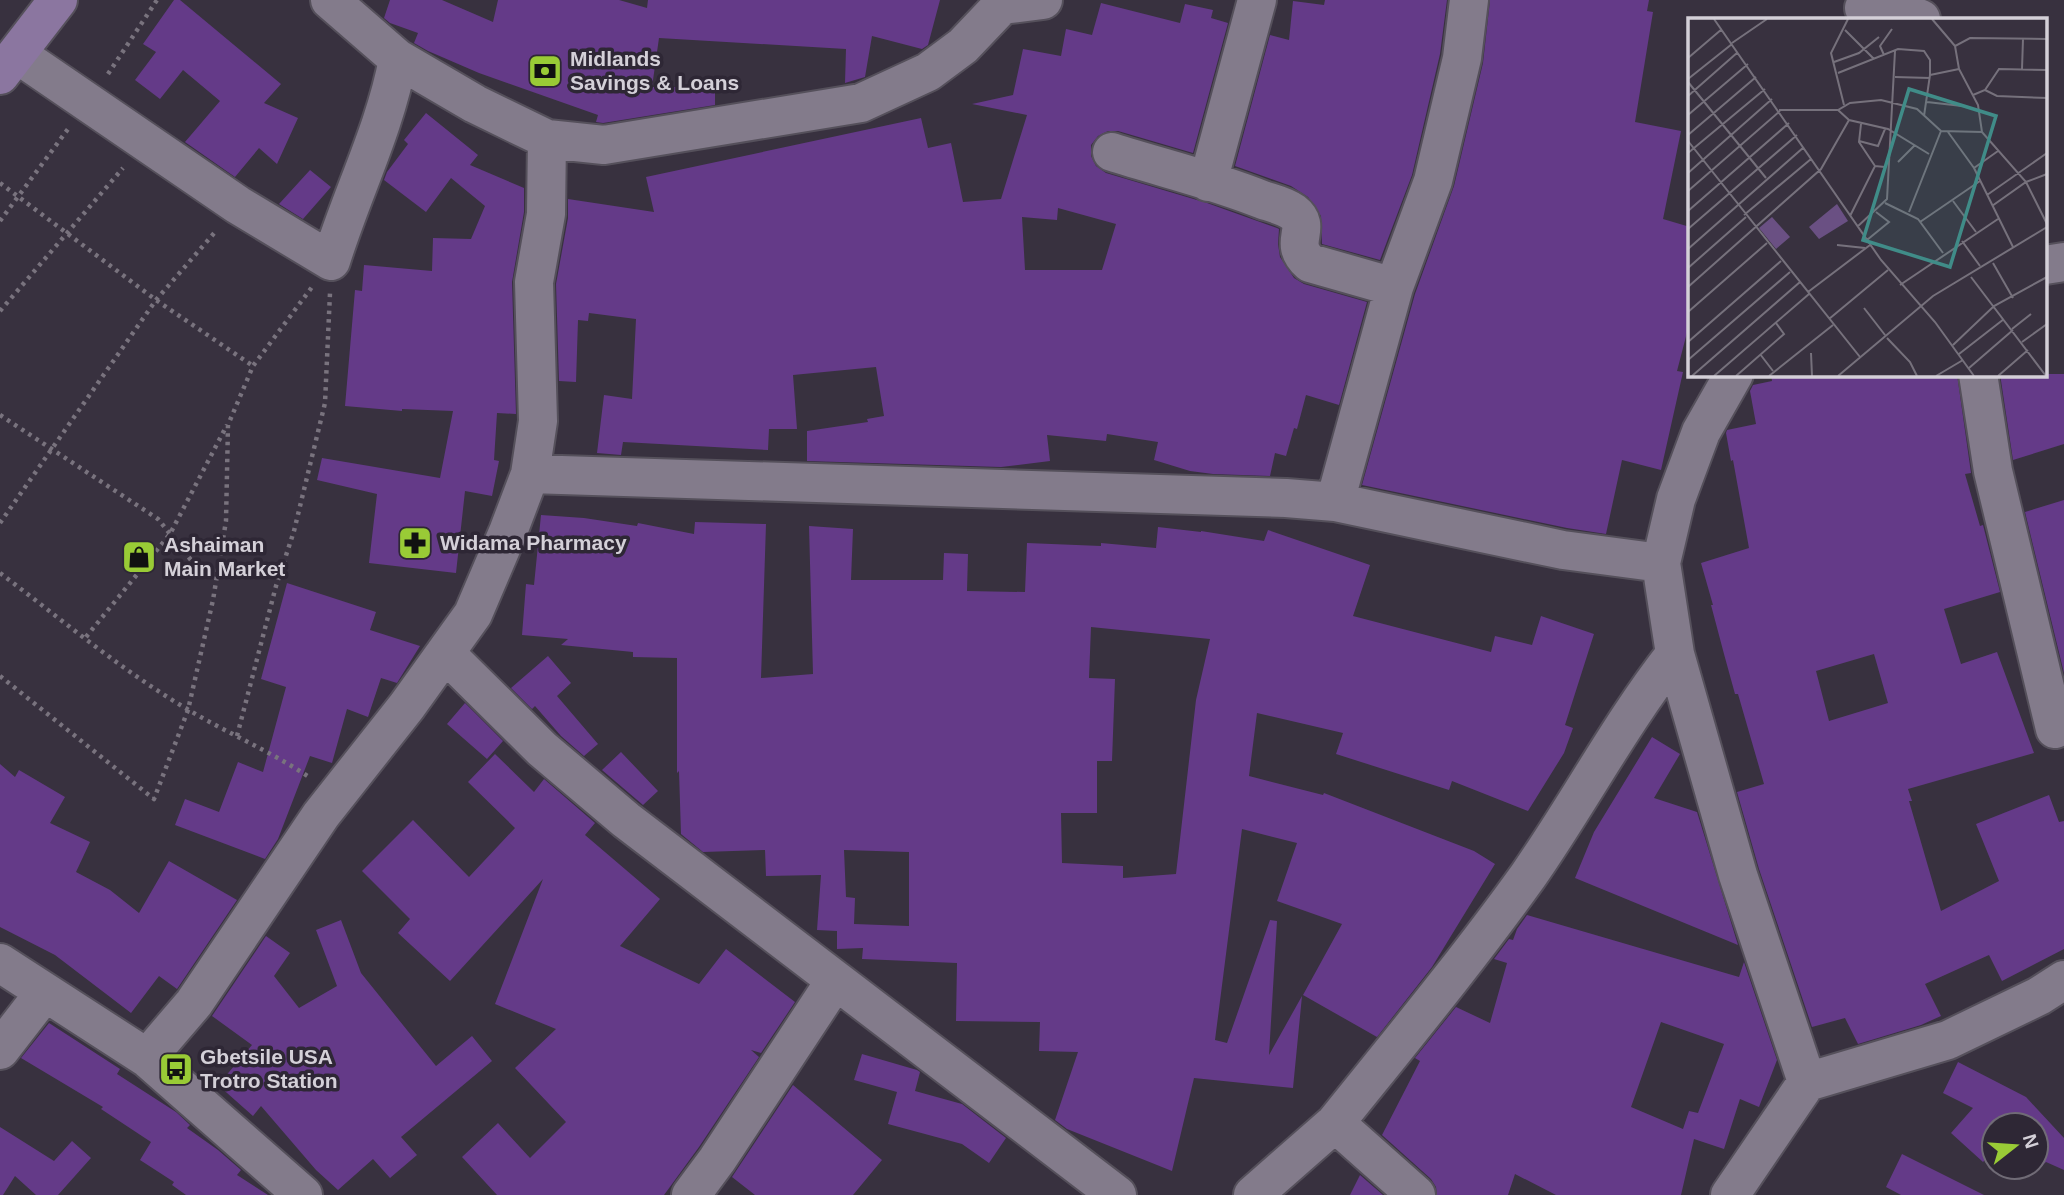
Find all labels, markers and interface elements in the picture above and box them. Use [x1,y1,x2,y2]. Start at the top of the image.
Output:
inset map [1688,18,2046,376]
place label: Midlands Savings & Loans [570,47,739,94]
bank icon: Midlands Savings & Loans [526,52,564,90]
pharmacy icon: Widama Pharmacy [396,524,434,562]
place label: Widama Pharmacy [440,531,627,554]
place label: Ashaiman Main Market [164,533,285,580]
shop icon: Ashaiman Main Market [120,538,158,576]
place label: Gbetsile USA Trotro Station [200,1045,338,1092]
bus stop icon: Gbetsile USA Trotro Station [157,1050,195,1088]
north arrow [1980,1111,2050,1181]
text: N [2019,1132,2043,1151]

